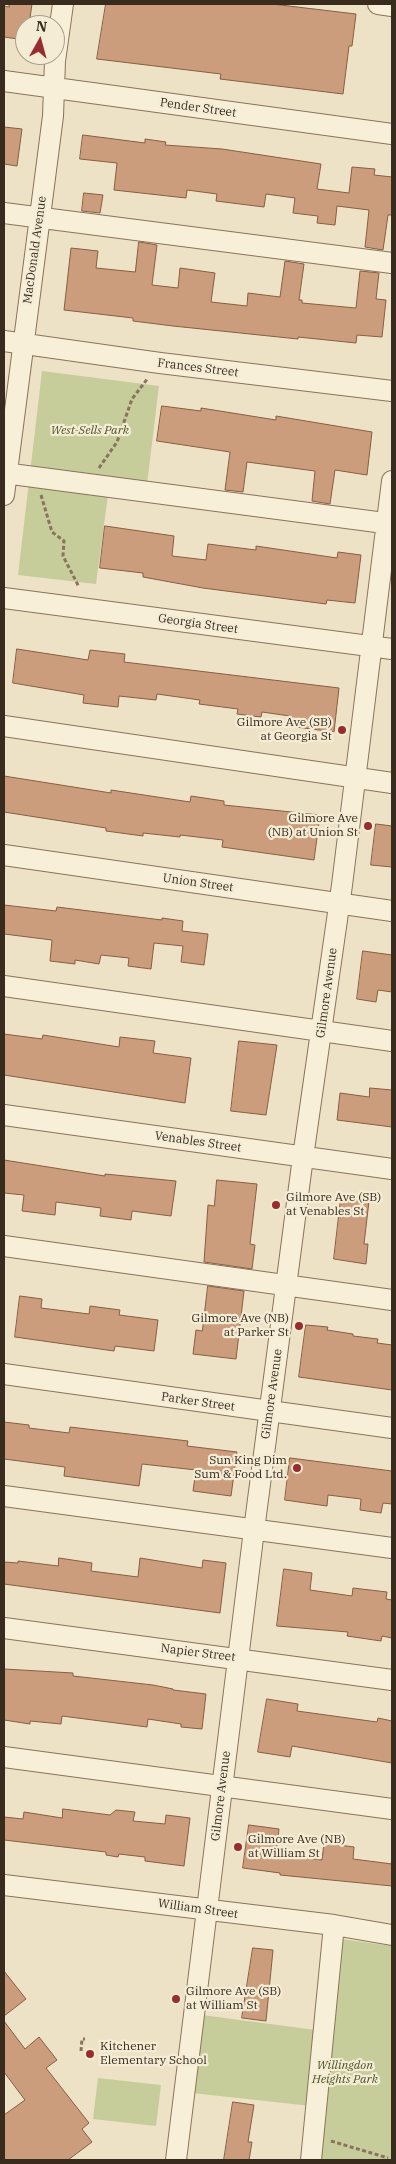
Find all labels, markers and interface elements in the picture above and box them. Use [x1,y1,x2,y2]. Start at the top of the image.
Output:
north arrow [15,15,65,65]
text: N [35,16,48,36]
street label: Pender Street [159,96,237,120]
street label: MacDonald Avenue [20,195,50,305]
street label: Frances Street [157,356,239,380]
park label: West-Sells Park [51,424,129,438]
street label: Georgia Street [157,611,239,637]
place label: Gilmore Ave (SB) at Georgia St [237,716,332,744]
marker: Gilmore Ave (SB) at Georgia St [336,724,348,736]
place label: Gilmore Ave (NB) at Union St [268,812,358,840]
marker: Gilmore Ave (NB) at Union St [362,820,374,832]
street label: Union Street [162,871,234,895]
street label: Gilmore Avenue [314,947,340,1039]
street label: Venables Street [154,1129,242,1155]
place label: Gilmore Ave (SB) at Venables St [286,1191,381,1219]
marker: Gilmore Ave (SB) at Venables St [270,1199,282,1211]
place label: Gilmore Ave (NB) at Parker St [192,1312,289,1340]
marker: Gilmore Ave (NB) at Parker St [293,1320,305,1332]
street label: Gilmore Avenue [259,1348,285,1440]
street label: Parker Street [160,1390,236,1414]
place label: Sun King Dim Sum & Food Ltd. [194,1454,287,1482]
marker: Sun King Dim Sum & Food Ltd. [291,1462,303,1474]
street label: Napier Street [160,1641,236,1665]
street label: Gilmore Avenue [208,1750,234,1842]
place label: Gilmore Ave (NB) at William St [248,1833,345,1861]
marker: Gilmore Ave (NB) at William St [232,1841,244,1853]
street label: William Street [157,1896,239,1922]
place label: Gilmore Ave (SB) at William St [186,1985,281,2013]
marker: Gilmore Ave (SB) at William St [170,1993,182,2005]
place label: Kitchener Elementary School [100,2040,207,2068]
marker: Kitchener Elementary School [84,2048,96,2060]
park label: Willingdon Heights Park [312,2059,378,2087]

